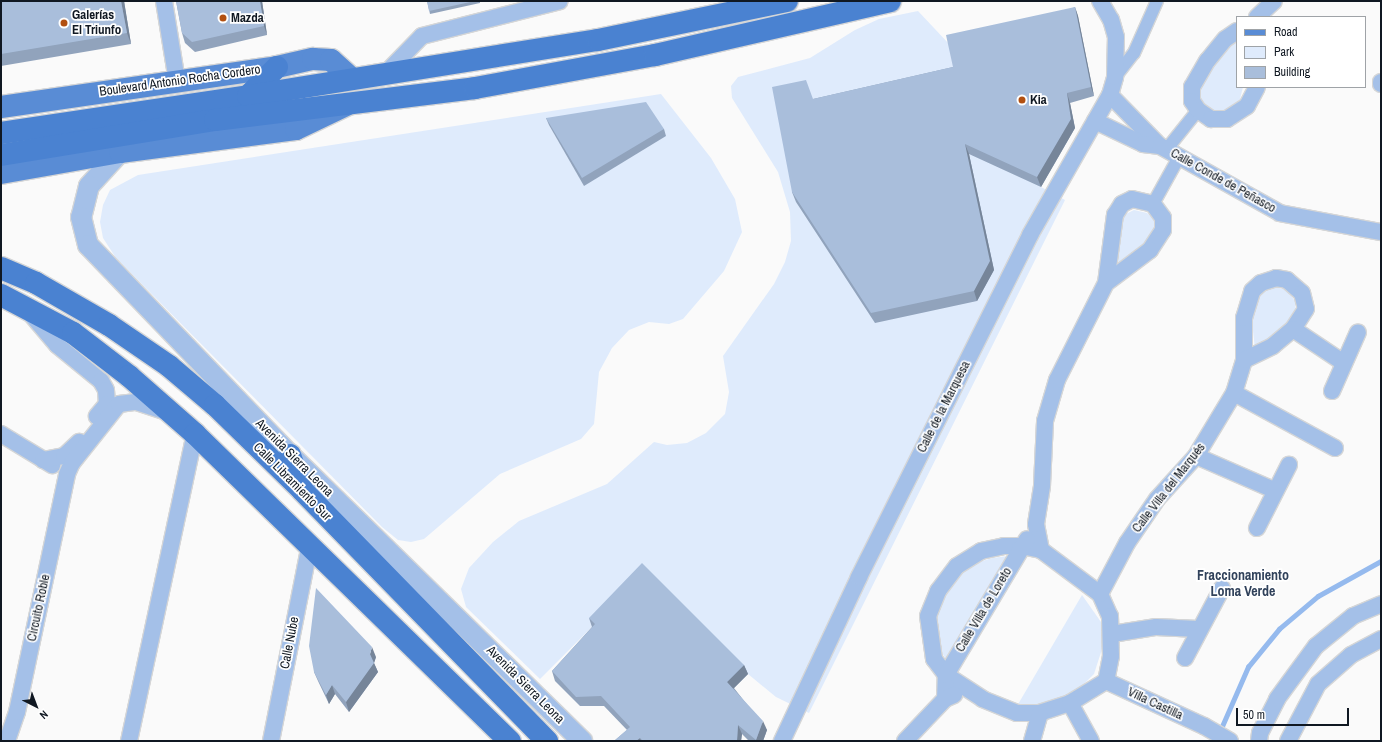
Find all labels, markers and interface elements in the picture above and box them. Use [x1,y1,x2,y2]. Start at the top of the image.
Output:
place label: Galerías El Triunfo [72,8,121,39]
place label: Mazda [231,10,264,26]
marker: Mazda [218,13,228,23]
legend [1236,16,1366,88]
marker: Galerías El Triunfo [59,18,69,28]
text: Road [1274,24,1298,40]
text: Park [1274,44,1294,60]
street label: Boulevard Antonio Rocha Cordero [98,62,262,100]
text: Building [1274,64,1310,80]
place label: Kia [1030,92,1047,108]
marker: Kia [1017,95,1027,105]
street label: Calle Conde de Peñasco [1168,146,1278,216]
street label: Calle de la Marquesa [914,359,974,455]
street label: Avenida Sierra Leona [252,416,336,500]
street label: Calle Libramiento Sur [250,440,334,524]
street label: Calle Villa del Marqués [1129,440,1209,536]
street label: Calle Villa de Loreto [953,565,1015,655]
district label: Fraccionamiento Loma Verde [1197,567,1289,600]
street label: Circuito Roble [24,573,54,643]
street label: Calle Nube [277,616,303,670]
street label: Avenida Sierra Leona [483,643,567,727]
street label: Villa Castilla [1125,684,1185,724]
north arrow [16,686,56,726]
scale bar [1238,700,1351,726]
text: 50 m [1243,707,1265,723]
text: N [37,708,51,722]

